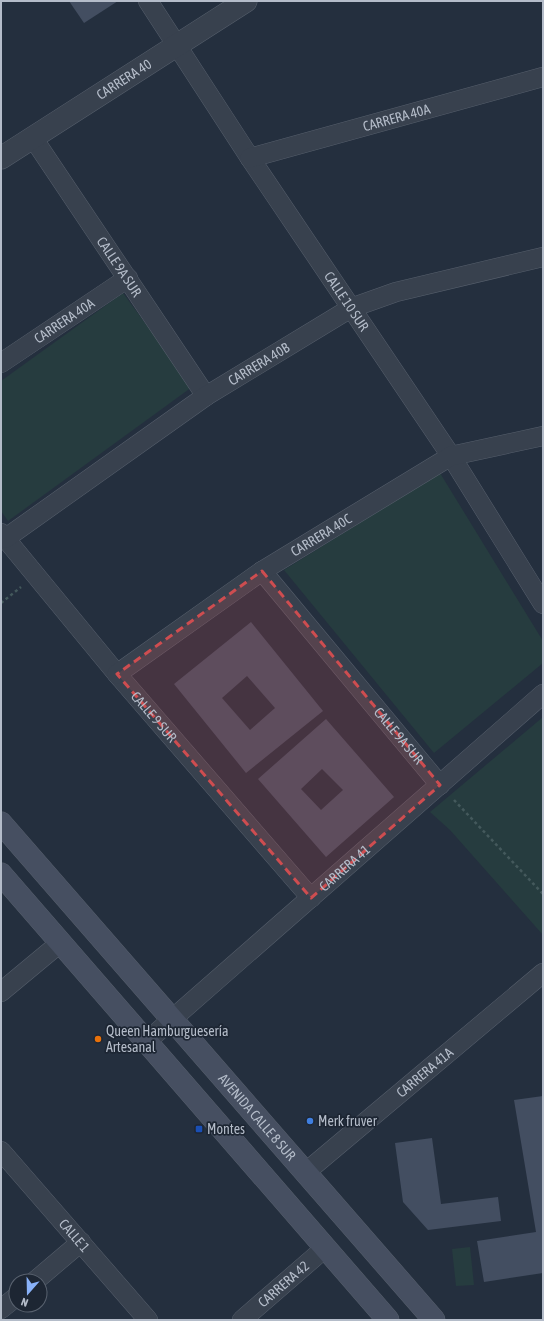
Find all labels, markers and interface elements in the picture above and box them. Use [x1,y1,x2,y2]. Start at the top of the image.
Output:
street label: CARRERA 40 [93,56,155,103]
street label: CARRERA 40A [361,101,432,134]
street label: CALLE 9A SUR [94,234,145,300]
street label: CALLE 10 SUR [321,268,372,334]
street label: CARRERA 40A [31,295,97,347]
street label: CARRERA 40B [225,339,293,389]
street label: CARRERA 40C [288,510,355,560]
street label: CALLE 9 SUR [128,688,180,745]
street label: CALLE 9A SUR [371,704,427,767]
street label: CARRERA 41 [316,841,373,894]
place label: Queen Hamburguesería Artesanal [106,1023,228,1055]
marker: Queen Hamburguesería Artesanal [93,1034,103,1044]
street label: CARRERA 41A [393,1044,456,1101]
street label: AVENIDA CALLE 8 SUR [215,1071,299,1164]
place label: Merk fruver [318,1113,378,1129]
marker: Merk fruver [305,1116,315,1126]
place label: Montes [207,1121,245,1137]
marker: Montes [194,1124,204,1134]
street label: CALLE 1 [56,1216,93,1255]
street label: CARRERA 42 [255,1258,312,1310]
north arrow [8,1273,48,1313]
text: N [19,1296,30,1309]

